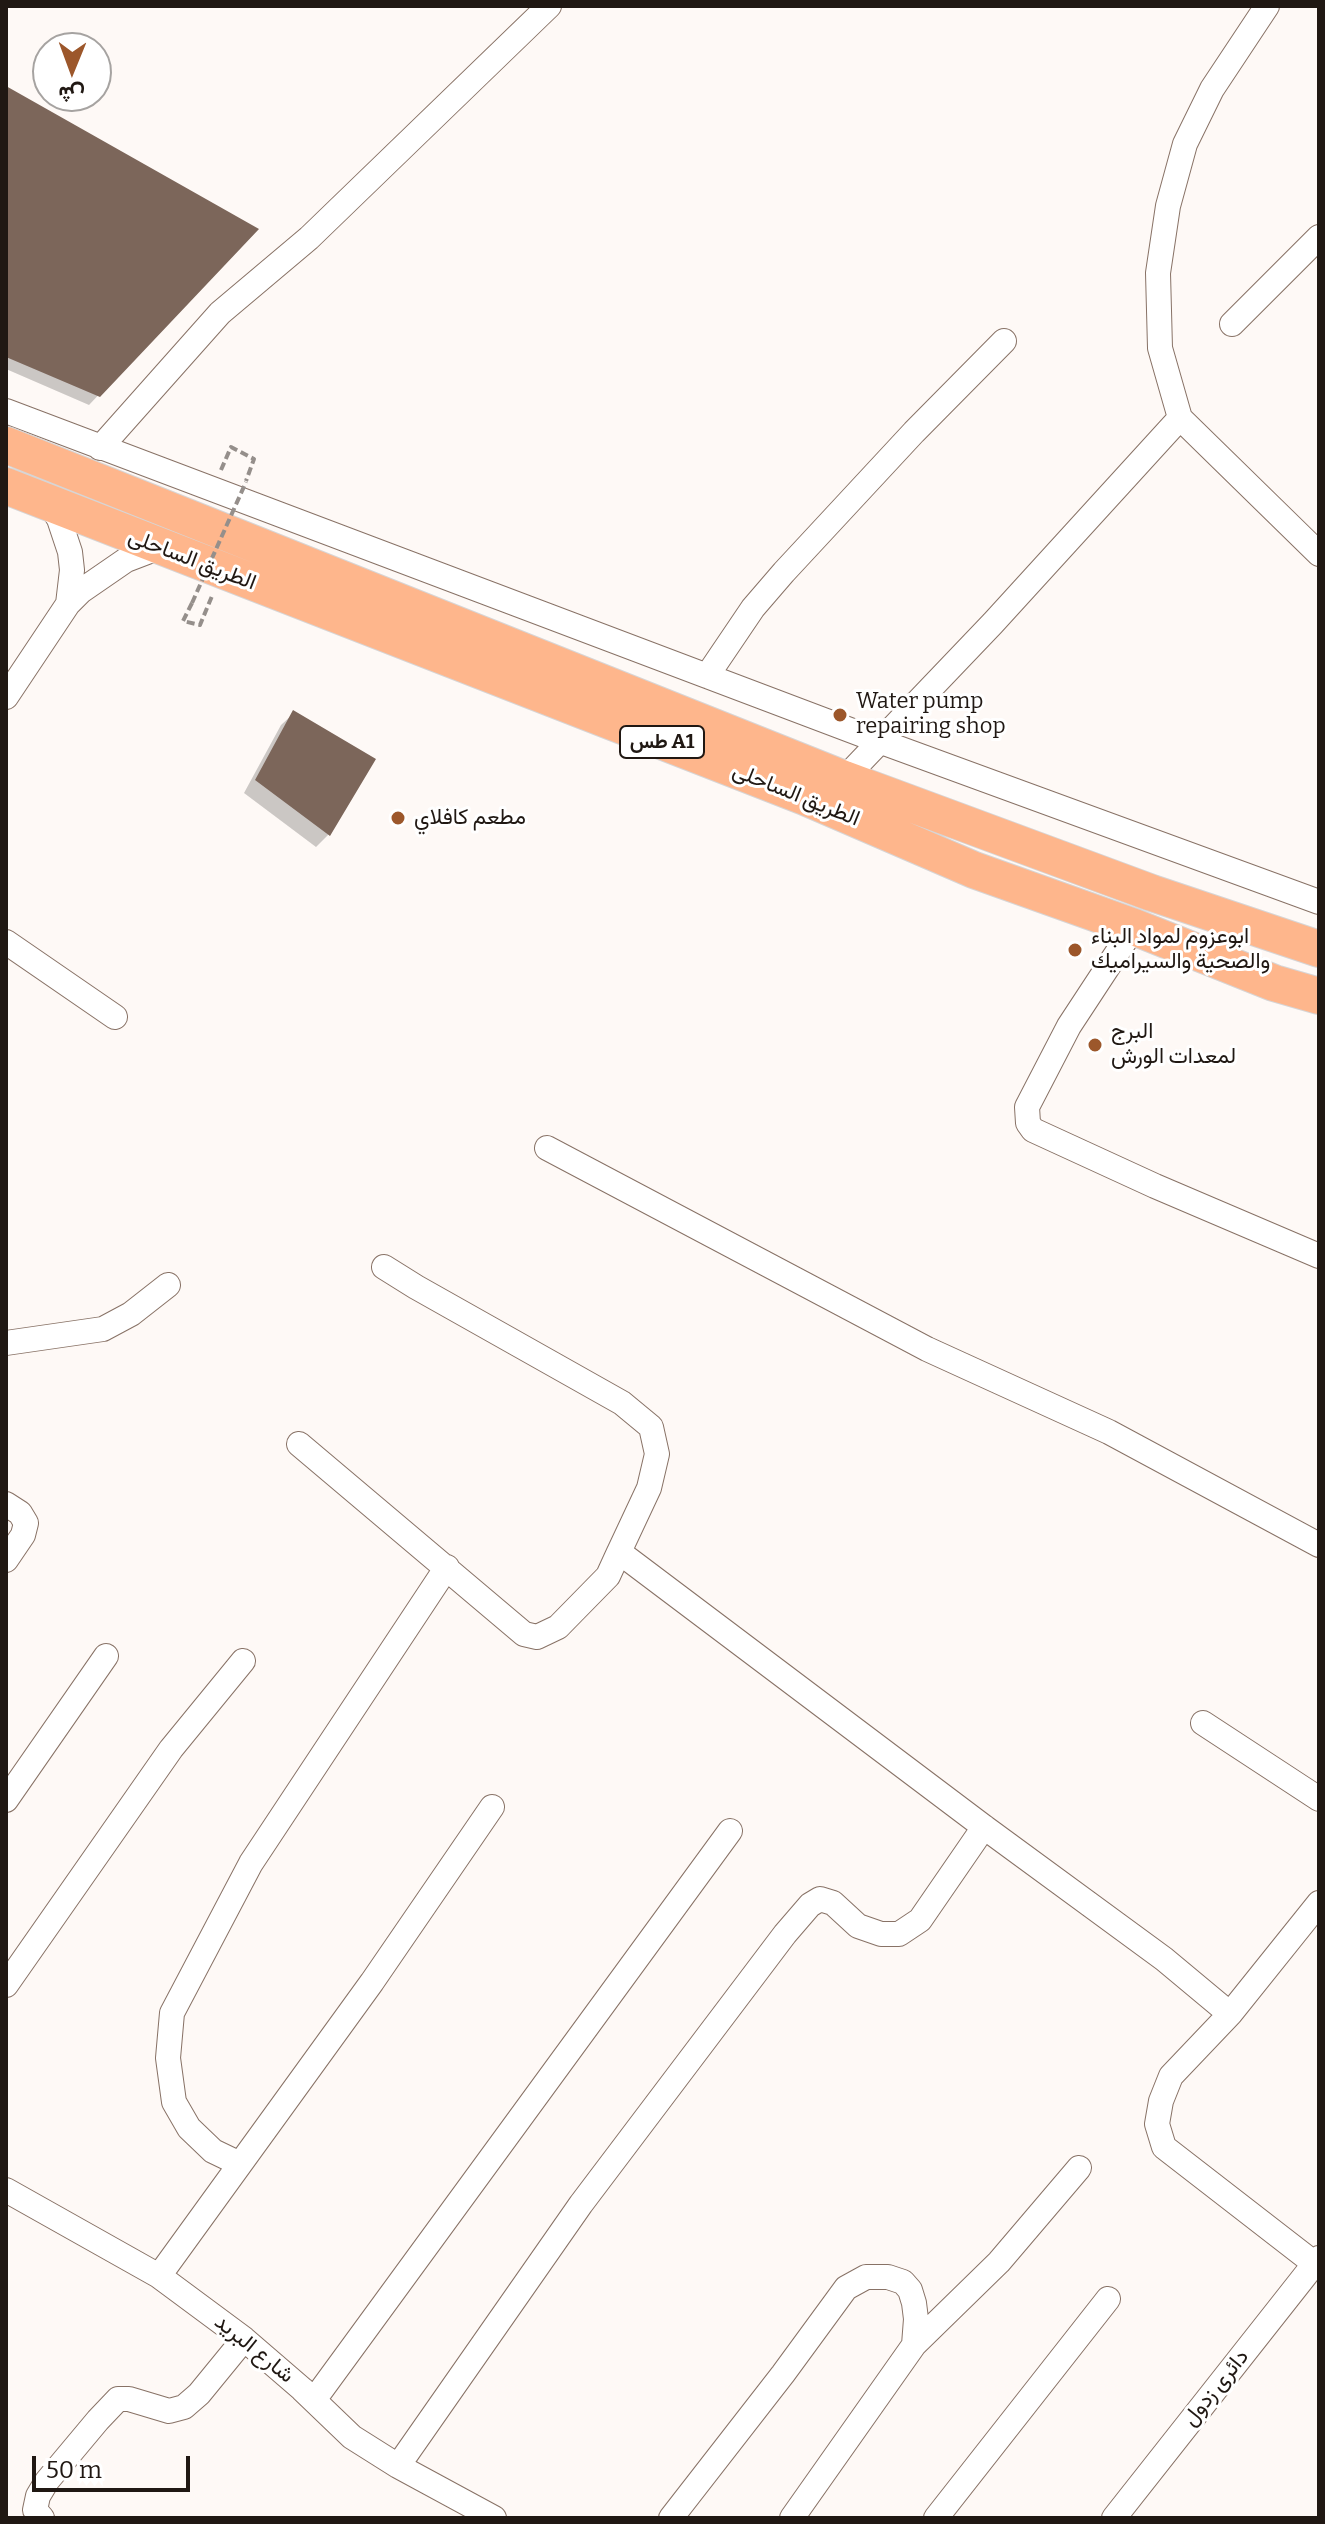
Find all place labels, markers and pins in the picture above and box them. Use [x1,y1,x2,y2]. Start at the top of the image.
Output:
place label: Water pump repairing shop [856,689,1006,740]
marker: Water pump repairing shop [831,706,849,724]
place label: مطعم كافلاي [414,805,526,831]
marker: مطعم كافلاي [389,809,407,827]
place label: ابوعزوم لمواد البناء والصحية والسيراميك [1091,924,1270,976]
marker: ابوعزوم لمواد البناء والصحية والسيراميك [1066,941,1084,959]
place label: البرج لمعدات الورش [1111,1019,1236,1070]
marker: البرج لمعدات الورش [1086,1036,1104,1054]

